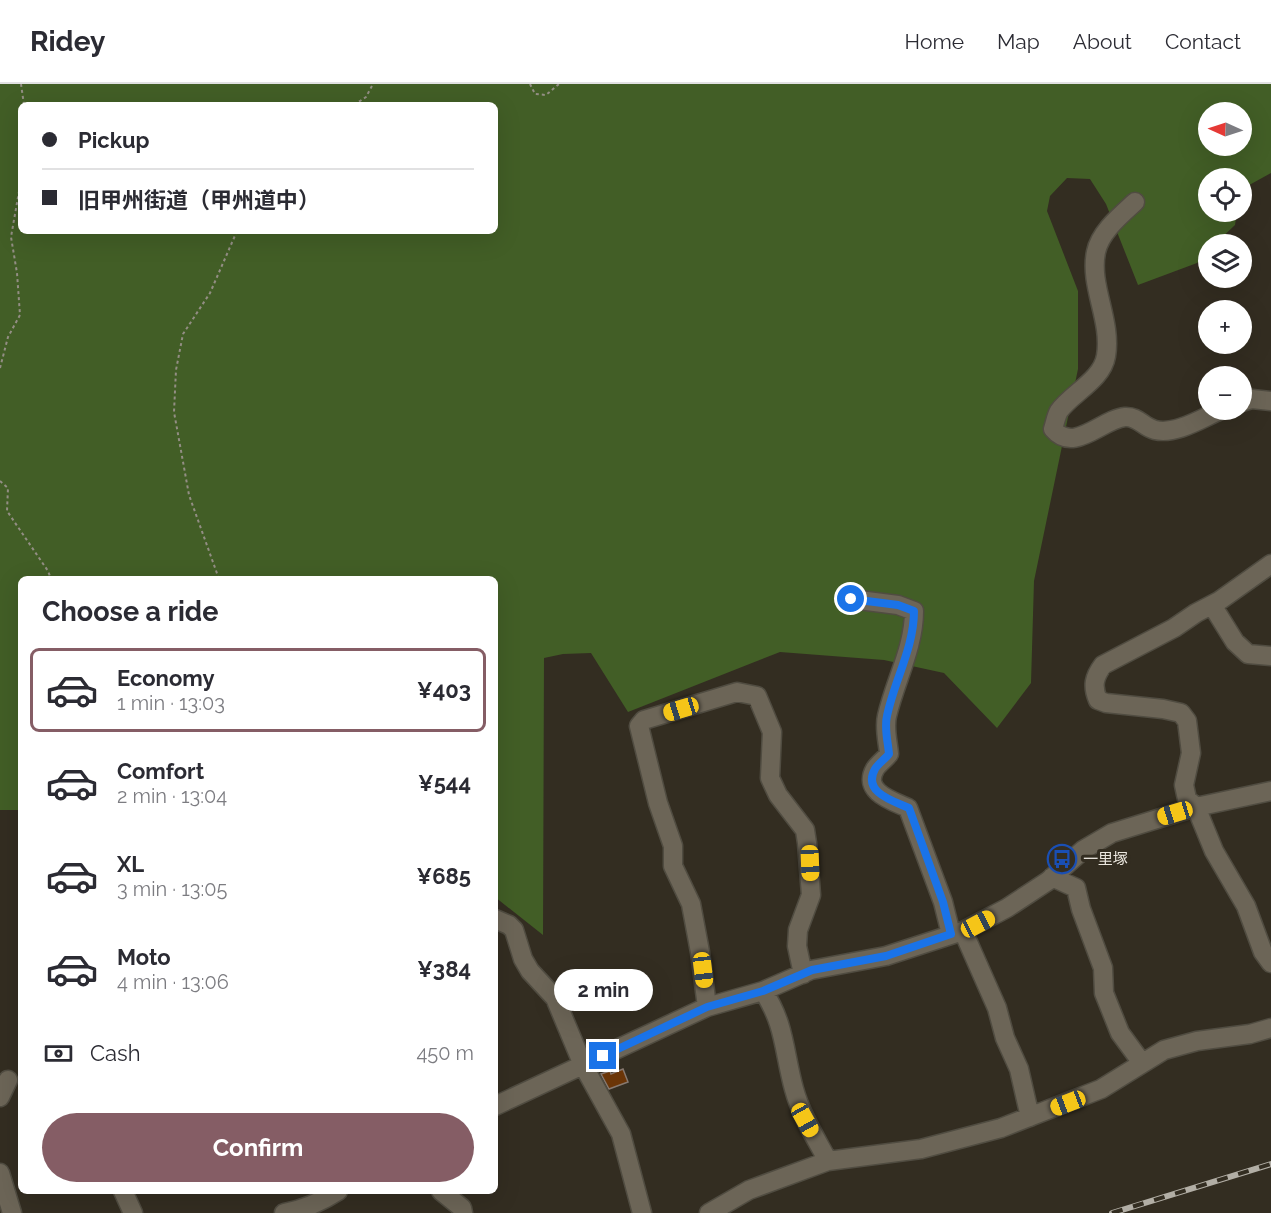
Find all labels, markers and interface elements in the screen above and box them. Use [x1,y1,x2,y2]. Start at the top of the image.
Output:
text: Ridey [30,25,105,58]
text: Home [905,29,964,54]
text: Map [997,29,1040,54]
text: About [1073,29,1132,54]
text: Contact [1165,29,1241,54]
north arrow [1198,102,1252,156]
map controls [1198,102,1252,420]
text: Pickup [78,127,150,153]
button: locate [1198,168,1252,222]
text: 旧甲州街道（甲州道中） [78,187,320,213]
button: layers [1198,234,1252,288]
button: + [1198,300,1252,354]
button: − [1198,366,1252,420]
route start [837,585,864,612]
text: Choose a ride [42,596,218,627]
icon: car [45,663,99,717]
text: Economy [117,665,215,691]
text: ¥403 [417,677,471,703]
text: 1 min · 13:03 [117,691,225,715]
car [661,695,701,723]
icon: car [45,756,99,810]
text: Comfort [117,758,204,784]
text: ¥544 [418,770,471,796]
text: 2 min · 13:04 [117,784,227,808]
car [1155,799,1195,827]
bus stop icon: 一里塚 [1046,843,1078,875]
car [800,845,820,881]
icon: car [45,849,99,903]
place label: 一里塚 [1083,850,1128,868]
text: XL [117,851,144,877]
text: ¥685 [417,863,471,889]
text: 3 min · 13:05 [117,877,227,901]
car [958,908,998,940]
icon: car [45,942,99,996]
text: Moto [117,944,171,970]
car [692,951,714,989]
text: ¥384 [417,956,471,982]
callout: 2 min [554,969,652,1011]
text: 4 min · 13:06 [117,970,229,994]
text: 2 min [578,978,629,1002]
icon: cash [42,1037,75,1070]
text: Cash [90,1040,141,1066]
text: 450 m [416,1041,474,1065]
route end [589,1042,616,1069]
car [1048,1088,1088,1118]
car [788,1100,822,1140]
button: Confirm [42,1113,474,1182]

